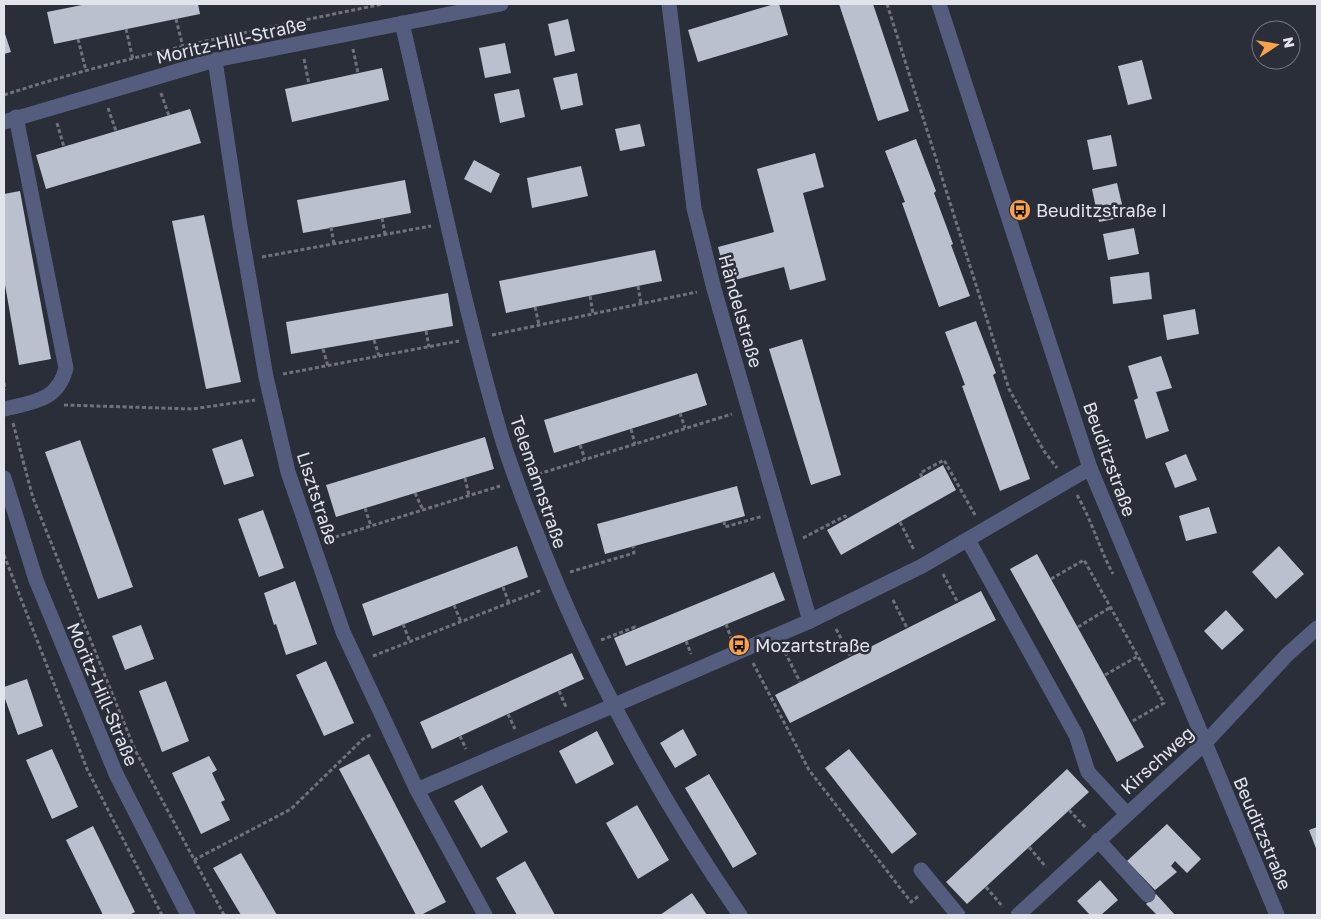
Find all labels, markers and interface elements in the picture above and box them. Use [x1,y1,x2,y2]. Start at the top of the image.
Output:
street label: Moritz-Hill-Straße [154,12,308,68]
north arrow [1251,20,1301,70]
text: N [1280,35,1299,49]
bus stop icon: Beuditzstraße I [1008,198,1032,222]
place label: Beuditzstraße I [1036,199,1167,221]
street label: Händelstraße [714,252,768,370]
street label: Beuditzstraße [1079,399,1141,519]
street label: Telemannstraße [506,413,572,551]
street label: Lisztstraße [293,449,343,547]
street label: Moritz-Hill-Straße [63,619,143,769]
bus stop icon: Mozartstraße [727,633,751,657]
place label: Mozartstraße [755,634,870,656]
street label: Kirschweg [1116,722,1198,798]
street label: Beuditzstraße [1229,773,1297,893]

